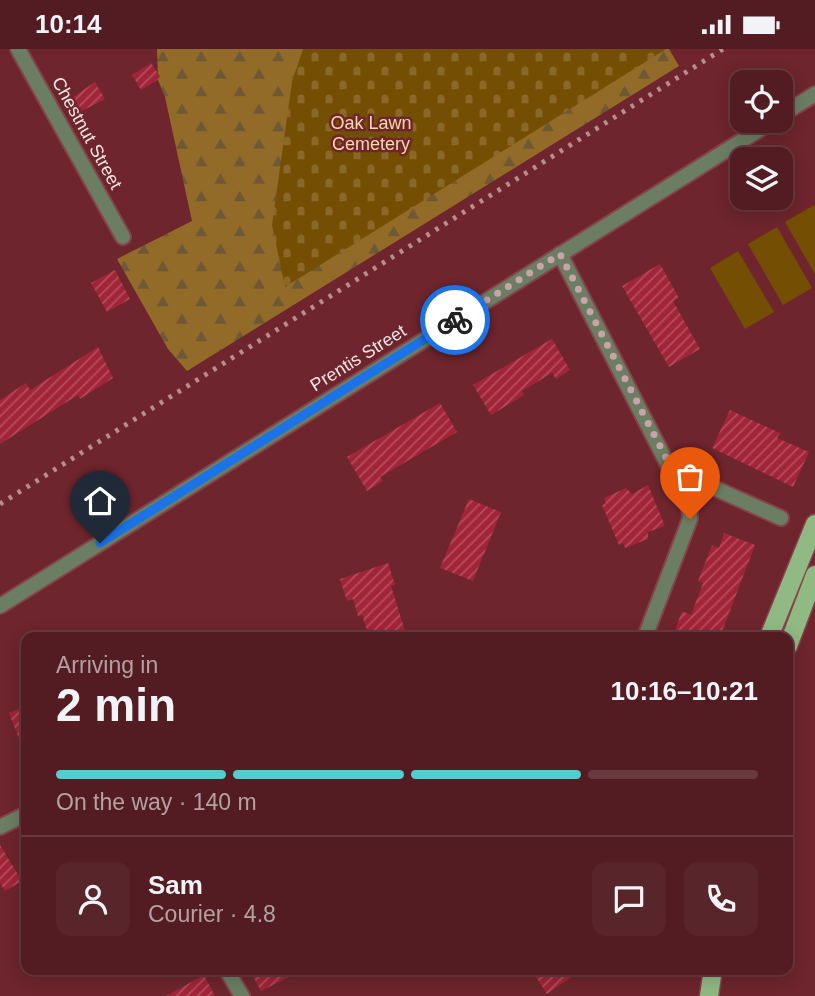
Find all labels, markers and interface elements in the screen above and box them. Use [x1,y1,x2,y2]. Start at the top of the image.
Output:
text: 10:14 [35,9,102,39]
map controls [730,70,793,210]
button: locate [730,70,793,133]
street label: Chestnut Street [48,73,126,193]
park label: Oak Lawn Cemetery [330,113,412,154]
button: layers [730,147,793,210]
courier [420,285,490,355]
icon: bike [436,301,474,339]
street label: Prentis Street [306,321,410,395]
pin [660,447,720,519]
icon: bag [671,458,709,496]
pin [70,471,130,543]
icon: home [81,482,119,520]
text: Arriving in [56,652,158,678]
text: 10:16–10:21 [611,676,758,706]
text: 2 min [56,679,176,731]
text: On the way · 140 m [56,789,257,815]
button: person [56,862,130,936]
button: chat [592,862,666,936]
button: phone [684,862,758,936]
text: Sam [148,870,203,900]
text: Courier · 4.8 [148,901,276,927]

